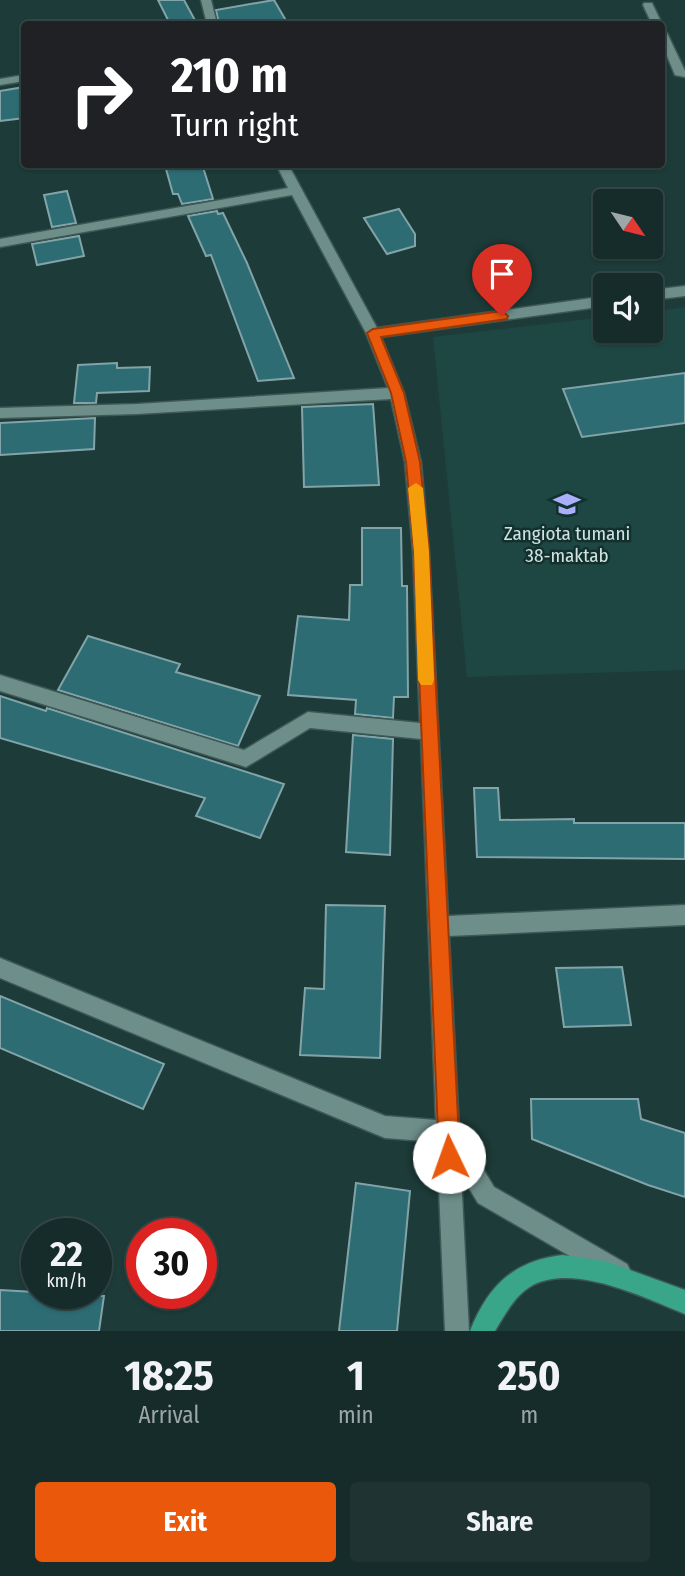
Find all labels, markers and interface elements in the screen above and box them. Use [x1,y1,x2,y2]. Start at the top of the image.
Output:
text: 210 m [171,46,288,105]
icon: right [56,49,147,140]
text: Turn right [171,106,298,144]
north arrow [593,189,663,259]
map controls [593,189,663,343]
pin [472,244,532,316]
icon: arrive [483,255,521,293]
button: sound [593,273,663,343]
school or university icon: Zangiota tumani 38-maktab [552,489,582,519]
place label: Zangiota tumani 38-maktab [504,522,630,567]
position arrow [412,1120,486,1194]
speed limit sign: 30 [126,1218,217,1309]
text: 22 [50,1233,83,1275]
text: km/h [46,1270,87,1292]
text: 18:25 [124,1351,214,1401]
text: 1 [347,1351,365,1401]
text: 250 [498,1351,561,1401]
text: Arrival [139,1401,199,1429]
text: min [338,1401,374,1429]
text: m [520,1401,538,1429]
button: Exit [35,1482,336,1562]
button: Share [350,1482,650,1562]

